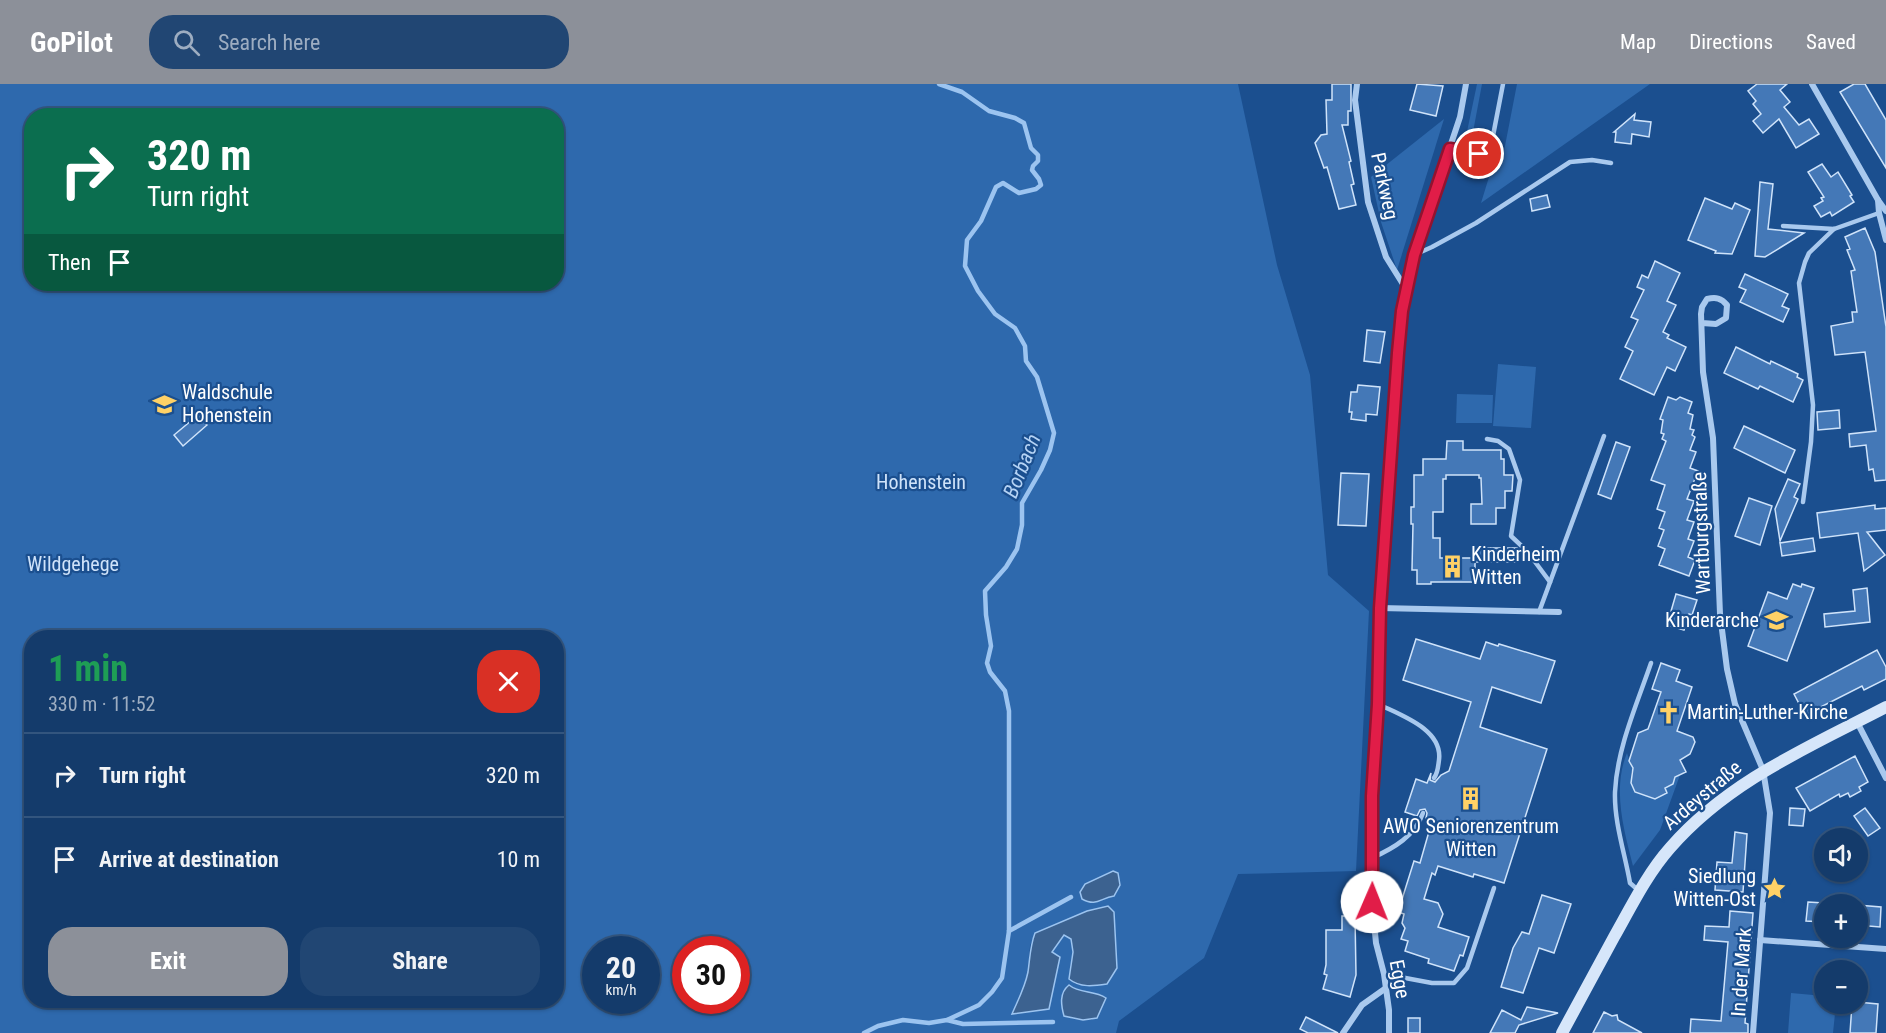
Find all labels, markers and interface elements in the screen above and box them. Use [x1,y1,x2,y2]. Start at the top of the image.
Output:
search box [149,15,569,69]
text: GoPilot [30,26,113,59]
icon: search [170,26,203,59]
text: Search here [218,30,320,55]
text: Map [1620,30,1656,54]
text: Directions [1689,30,1773,54]
text: Saved [1806,30,1856,54]
pin [1453,128,1504,179]
text: 320 m [147,131,252,180]
icon: right [48,132,126,210]
icon: arrive [1462,137,1495,170]
street label: Parkweg [1366,150,1404,222]
text: Turn right [147,181,249,213]
icon: arrive [103,246,136,279]
text: Then [48,250,91,275]
place label: Waldschule Hohenstein [182,380,273,427]
school or university icon: Waldschule Hohenstein [151,391,177,417]
water label: Borbach [998,431,1046,501]
park label: Hohenstein [876,470,966,494]
street label: Wartburgstraße [1687,471,1715,595]
place label: Kinderheim Witten [1471,542,1560,589]
park label: Wildgehege [27,552,119,576]
building icon: Kinderheim Witten [1440,553,1466,579]
school or university icon: Kinderarche [1764,607,1790,633]
place label: Kinderarche [1665,608,1759,632]
text: 1 min [48,648,128,690]
button: close [477,650,540,713]
text: 330 m · 11:52 [48,692,155,716]
church icon: Martin-Luther-Kirche [1656,699,1682,725]
place label: Martin-Luther-Kirche [1687,700,1848,724]
street label: Ardeystraße [1658,755,1746,835]
icon: right [48,759,81,792]
text: Turn right [99,763,186,788]
text: 320 m [486,763,540,788]
building icon: AWO Seniorenzentrum Witten [1458,785,1484,811]
place label: AWO Seniorenzentrum Witten [1383,814,1559,861]
map controls [1814,828,1868,1014]
button: sound [1814,828,1868,882]
icon: arrive [48,843,81,876]
text: Arrive at destination [99,847,279,872]
text: 10 m [497,847,540,872]
place label: Siedlung Witten-Ost [1673,864,1756,911]
position arrow [1340,870,1404,934]
place icon: Siedlung Witten-Ost [1761,875,1787,901]
button: + [1814,894,1868,948]
button: Exit [48,927,288,996]
button: Share [300,927,540,996]
street label: In der Mark [1726,927,1756,1017]
speed limit sign: 30 [672,936,750,1014]
text: 20 [606,950,636,985]
street label: Egge [1385,958,1415,1000]
button: − [1814,960,1868,1014]
text: km/h [606,981,636,999]

